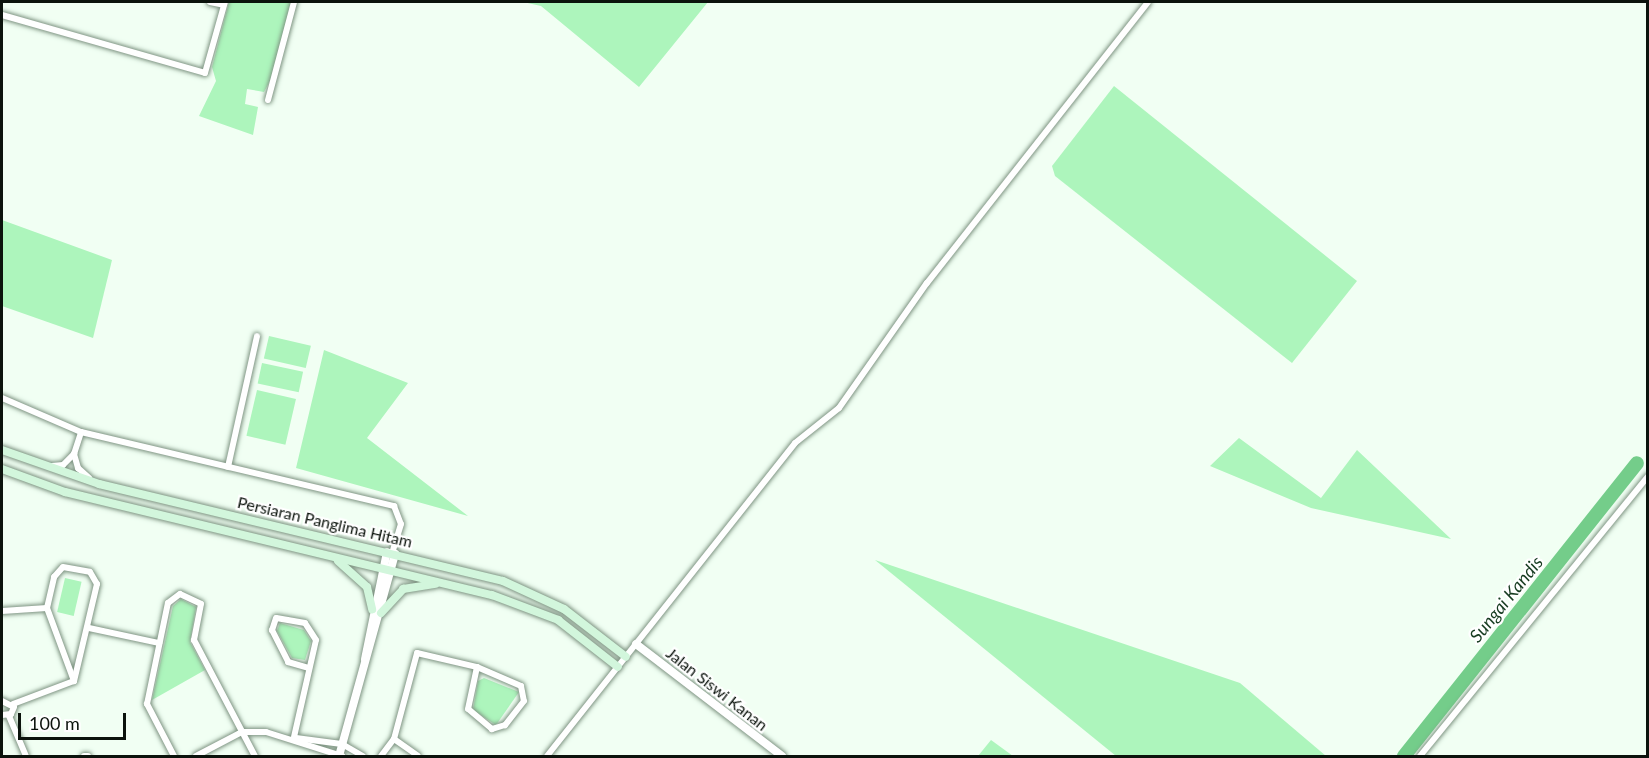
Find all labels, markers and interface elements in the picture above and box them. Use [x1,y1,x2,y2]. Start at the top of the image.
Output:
street label: Persiaran Panglima Hitam [236,493,414,551]
water label: Sungai Kandis [1465,552,1547,646]
street label: Jalan Siswi Kanan [662,643,772,735]
scale bar [21,701,129,739]
text: 100 m [29,712,80,734]

